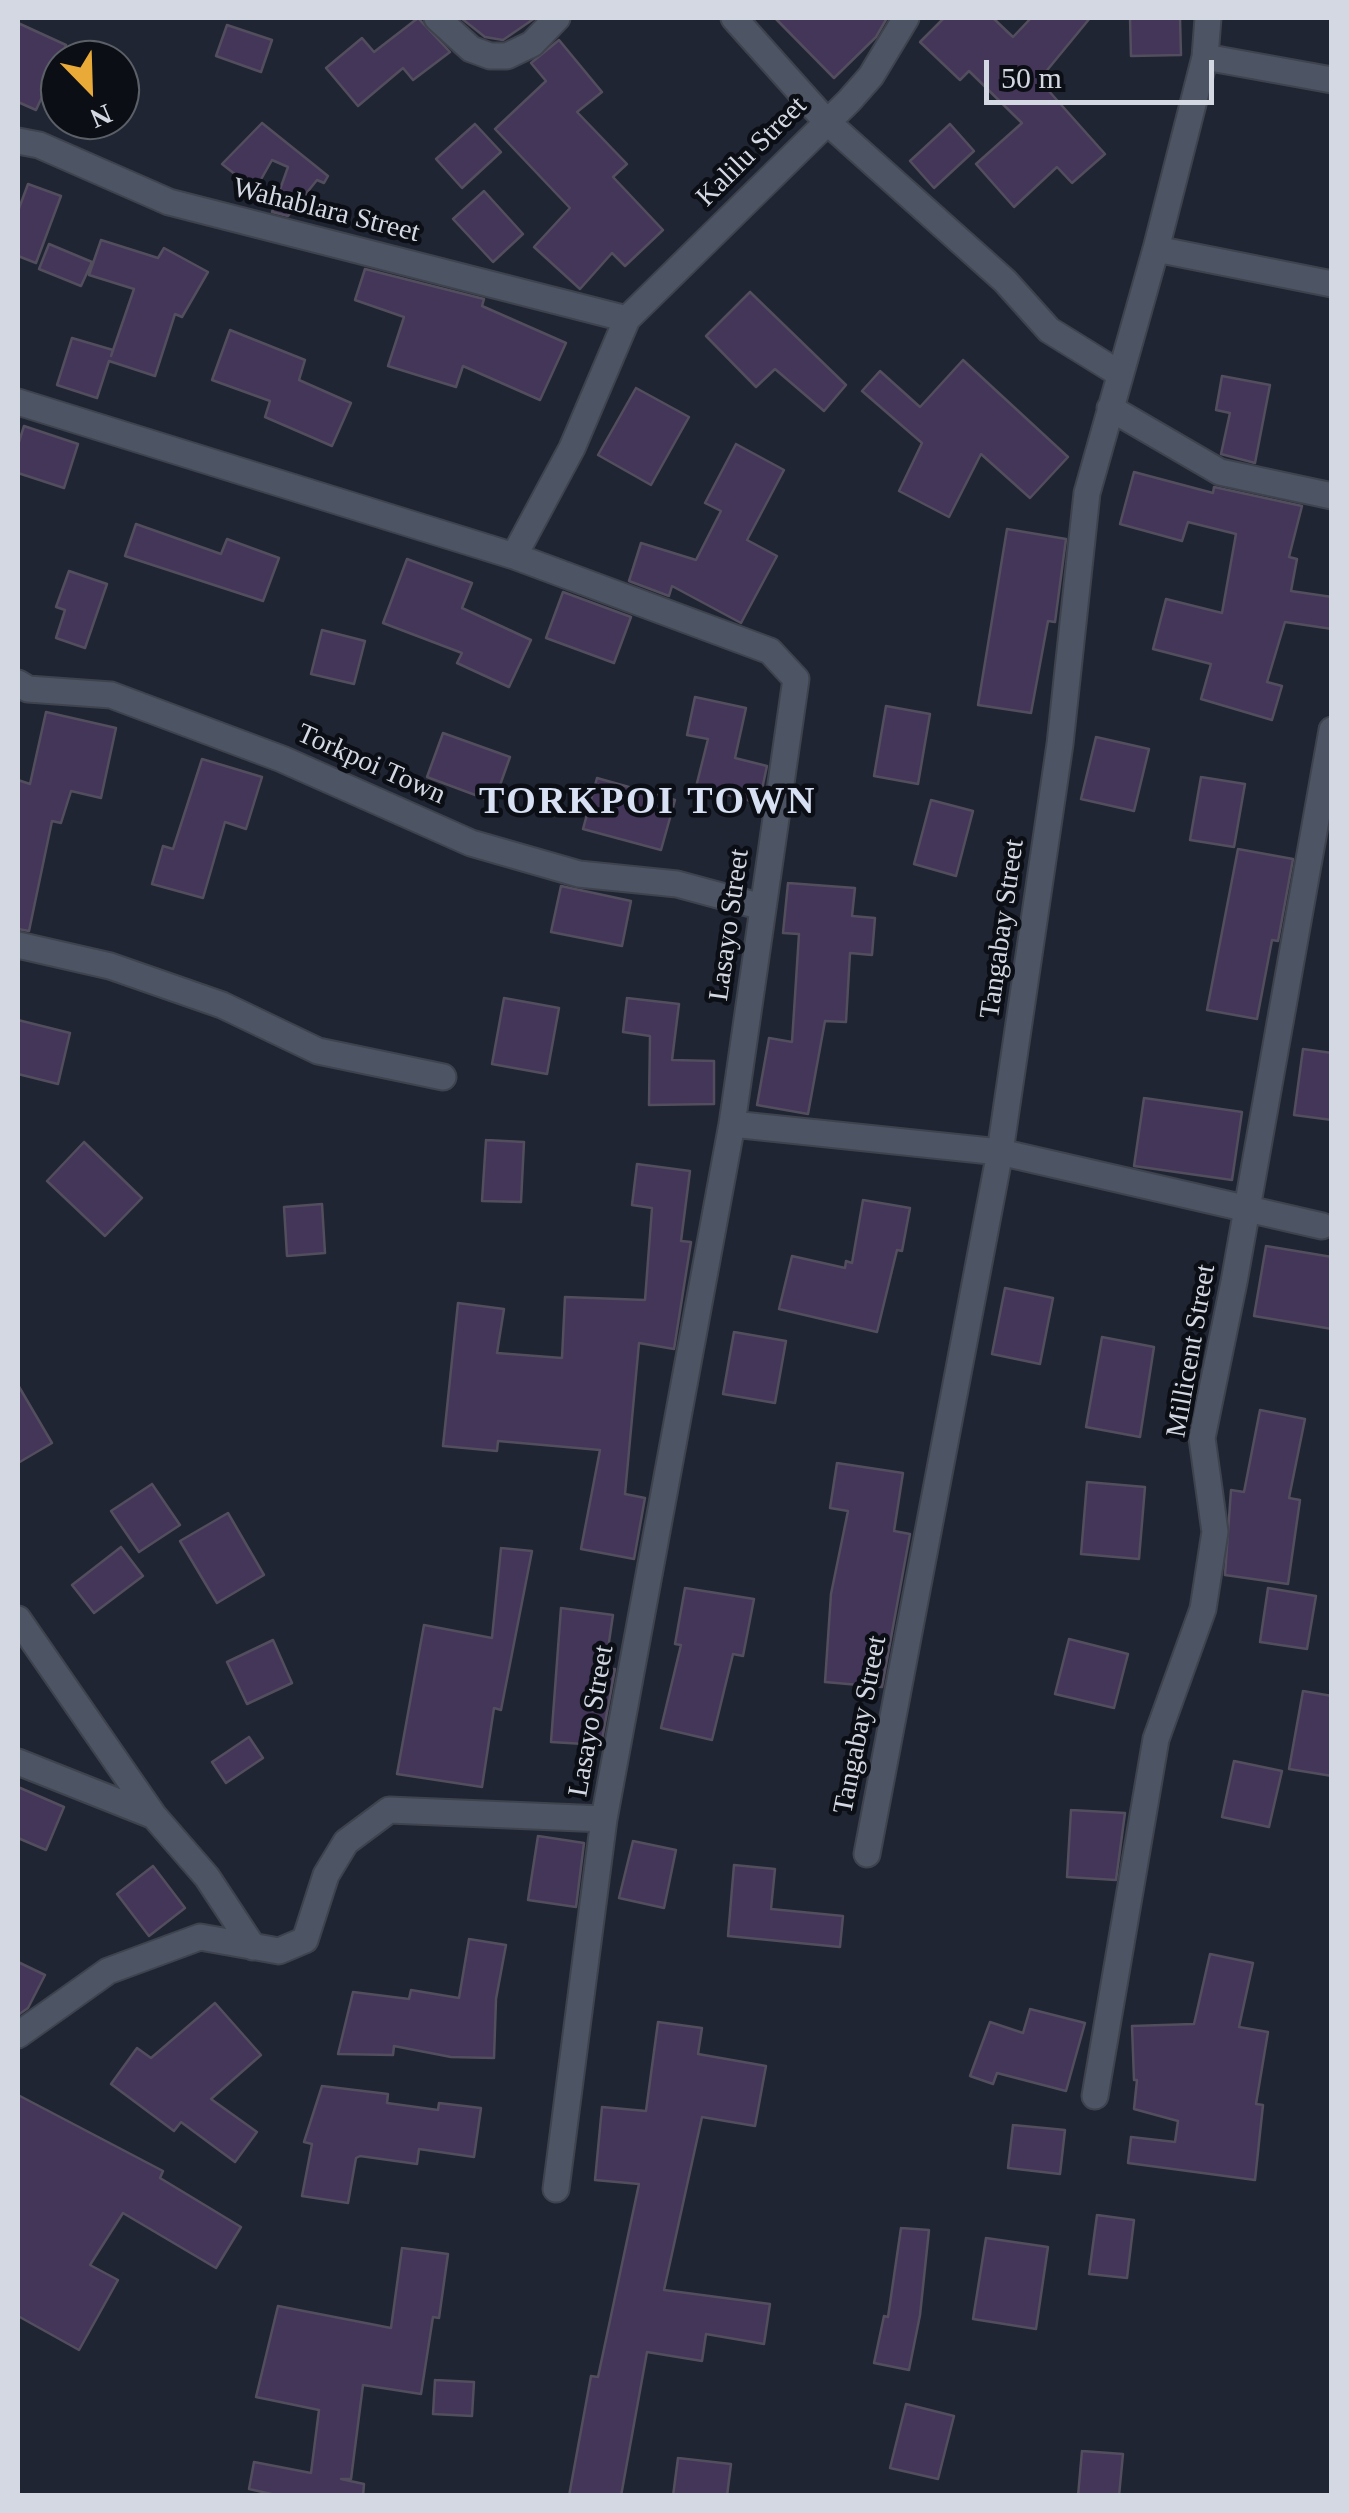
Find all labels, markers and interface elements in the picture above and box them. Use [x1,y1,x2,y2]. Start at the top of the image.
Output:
north arrow [40,40,140,140]
scale bar [989,40,1219,102]
text: 50 m [1001,61,1062,94]
street label: Kalilu Street [690,90,814,214]
text: N [86,98,117,134]
street label: Wahablara Street [229,172,423,250]
street label: Torkpoi Town [292,717,450,813]
district label: TORKPOI TOWN [479,780,817,826]
street label: Tangabay Street [974,837,1032,1021]
street label: Lasayo Street [703,847,757,1003]
street label: Millicent Street [1160,1262,1224,1440]
street label: Tangabay Street [827,1633,895,1817]
street label: Lasayo Street [562,1643,622,1799]

